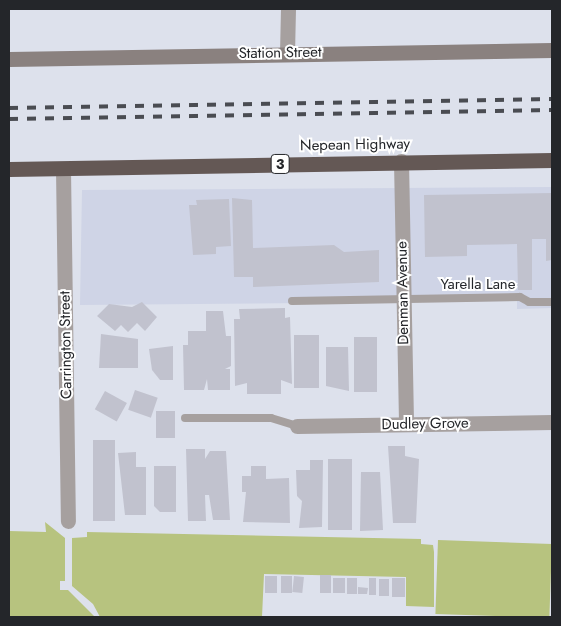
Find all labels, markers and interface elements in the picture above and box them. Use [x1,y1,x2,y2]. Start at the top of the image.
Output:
street label: Station Street [238,43,322,63]
street label: Nepean Highway [300,135,410,155]
road number: 3 [270,152,290,175]
street label: Denman Avenue [393,241,413,345]
street label: Yarella Lane [441,276,515,294]
street label: Carrington Street [56,291,76,399]
street label: Dudley Grove [381,414,469,434]

